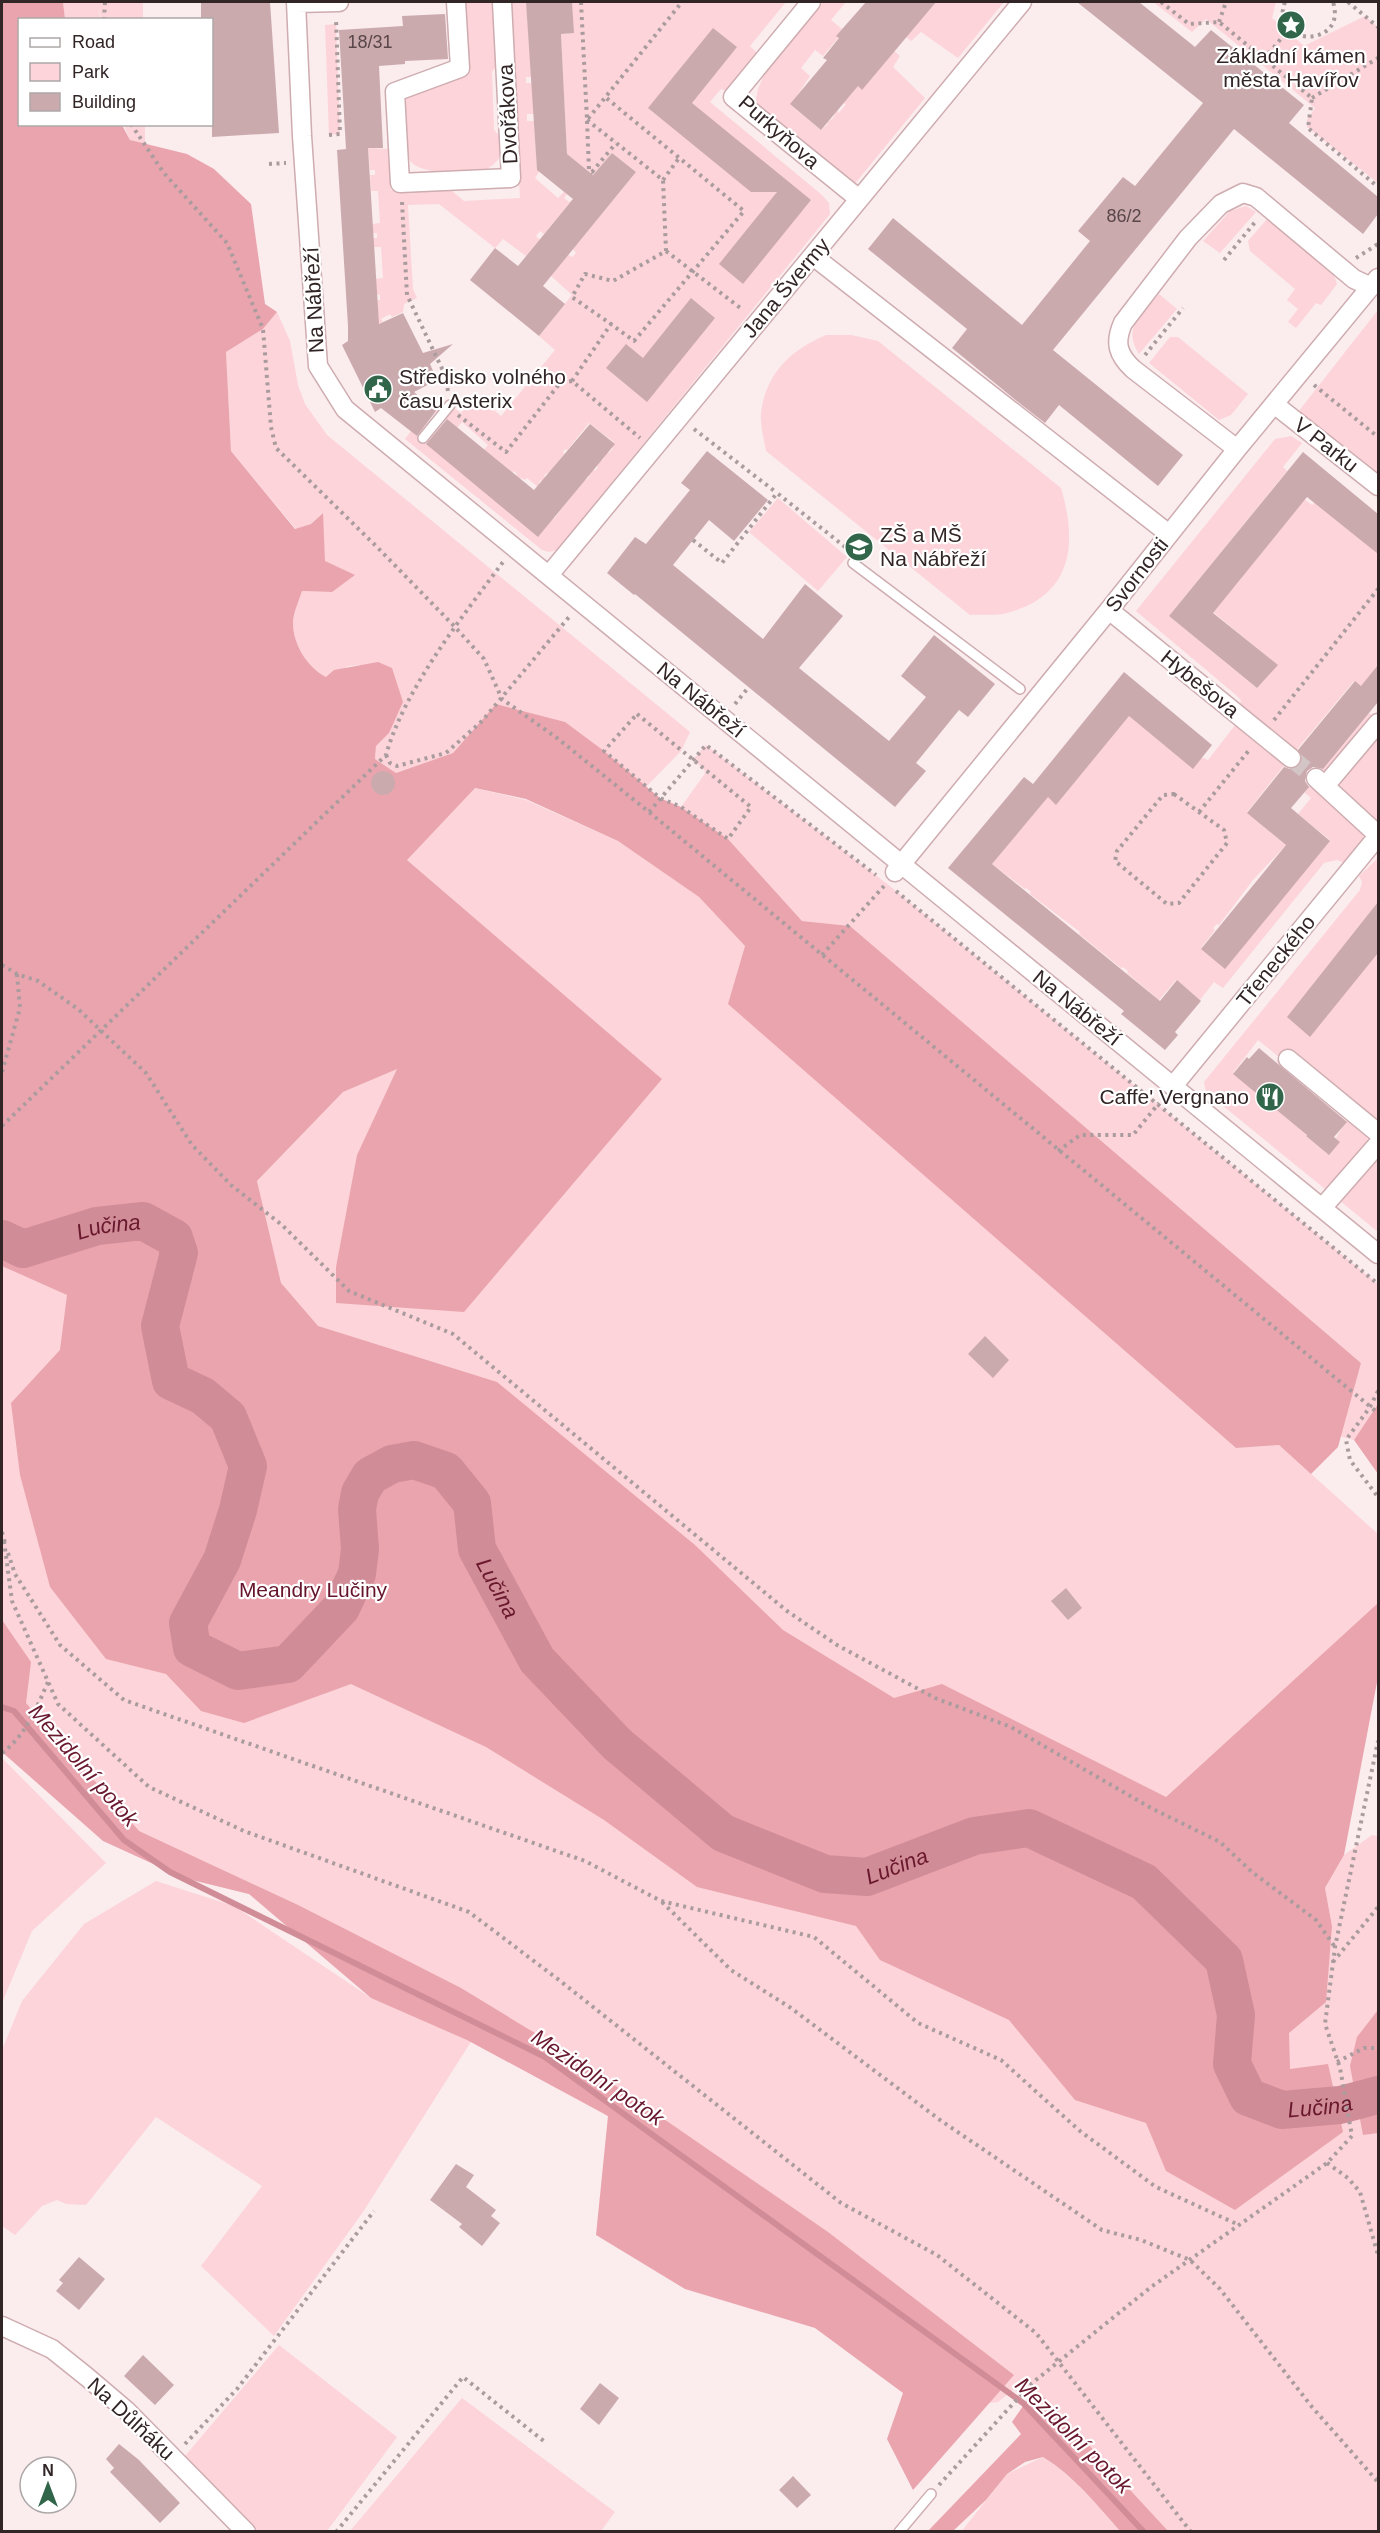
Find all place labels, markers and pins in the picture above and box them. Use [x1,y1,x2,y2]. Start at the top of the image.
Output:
place icon: Základní kámen města Havířov [1275,9,1307,41]
place label: Základní kámen města Havířov [1216,44,1366,91]
place label: Středisko volného času Asterix [399,365,566,412]
public building icon: Středisko volného času Asterix [362,373,394,405]
place label: ZŠ a MŠ Na Nábřeží [880,523,986,570]
school or university icon: ZŠ a MŠ Na Nábřeží [843,531,875,563]
restaurant icon: Caffe' Vergnano [1254,1081,1286,1113]
place label: Caffe' Vergnano [1099,1085,1249,1108]

